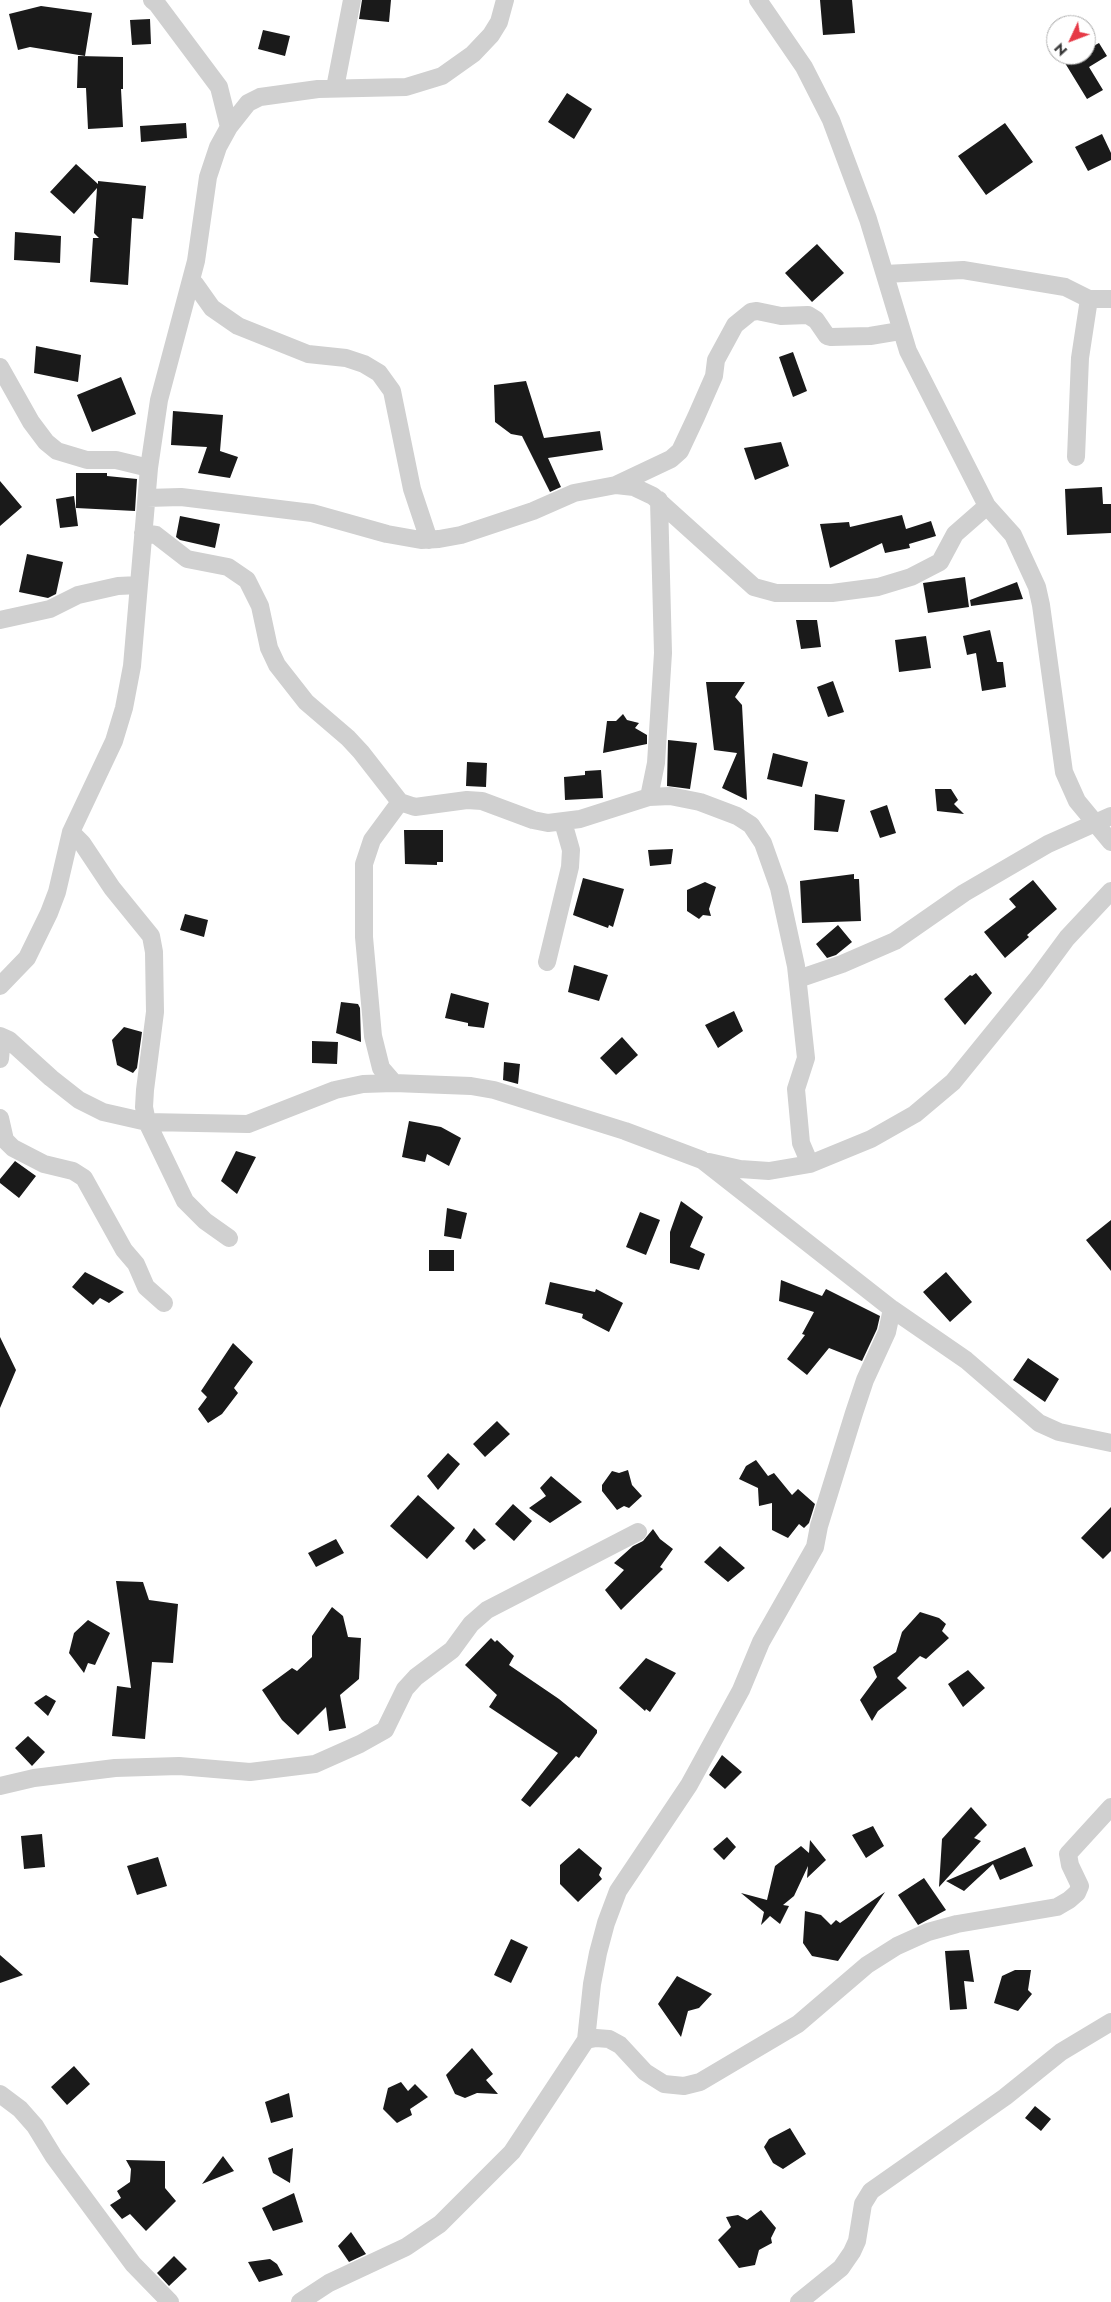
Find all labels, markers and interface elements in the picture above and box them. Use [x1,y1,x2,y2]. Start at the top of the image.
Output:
north arrow [1046,15,1096,65]
text: N [1050,39,1072,60]

